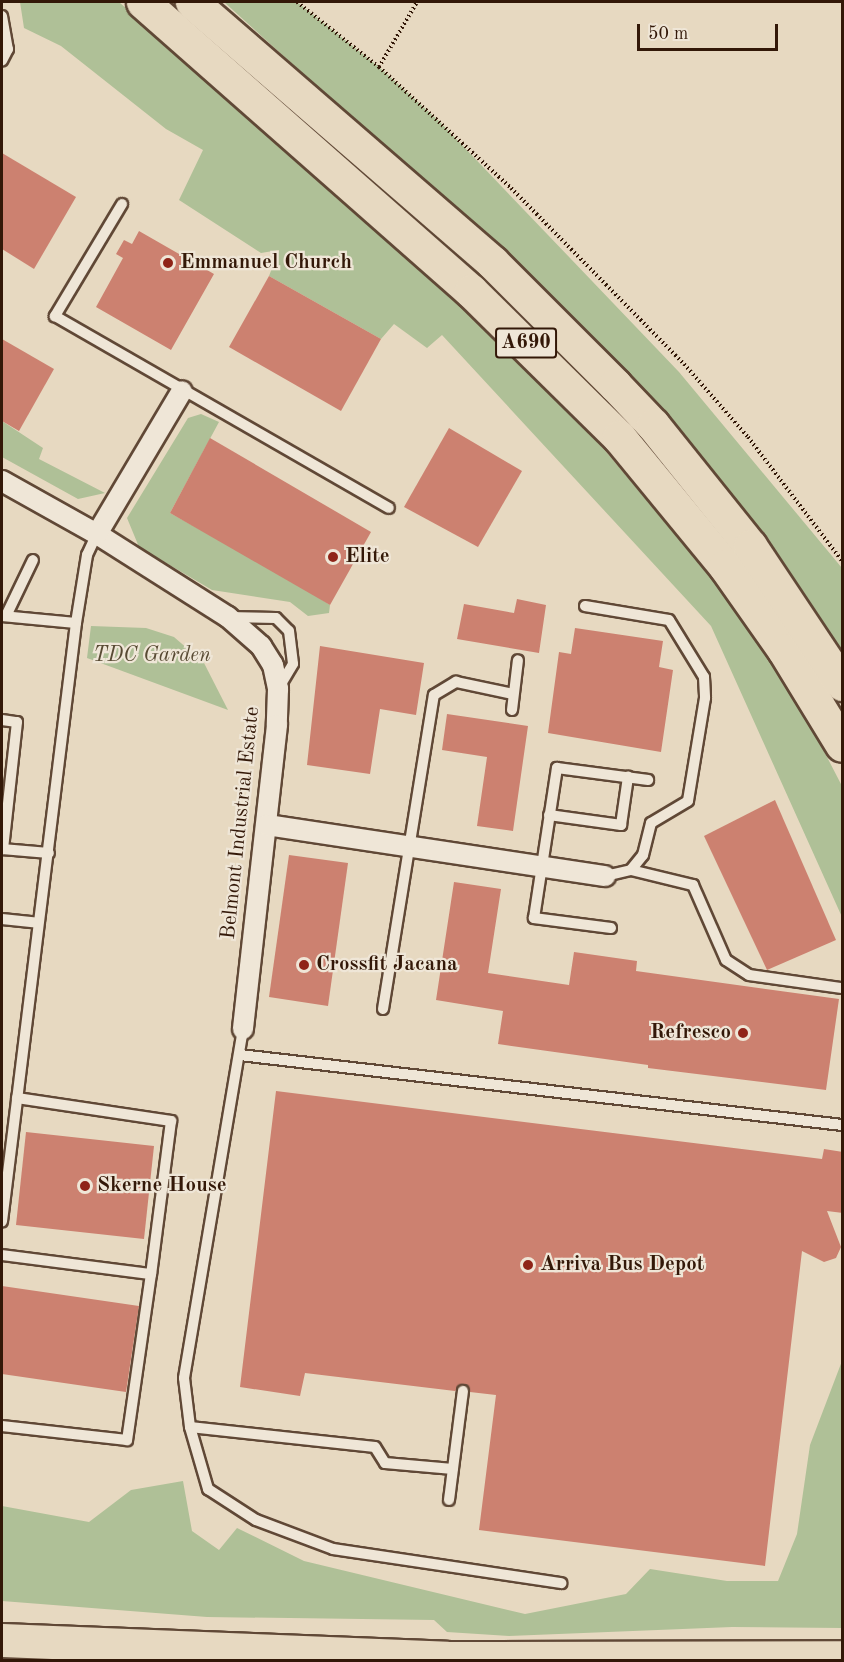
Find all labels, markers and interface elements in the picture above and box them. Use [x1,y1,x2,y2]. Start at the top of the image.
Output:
scale bar [640,12,781,50]
text: 50 m [648,25,688,43]
place label: Emmanuel Church [180,250,352,276]
marker: Emmanuel Church [161,256,175,270]
road number: A690 [494,326,558,360]
place label: Elite [345,544,390,570]
marker: Elite [326,550,340,564]
park label: TDC Garden [93,643,211,669]
street label: Belmont Industrial Estate [216,705,266,941]
place label: Crossfit Jacana [316,952,458,978]
marker: Crossfit Jacana [297,958,311,972]
place label: Refresco [650,1020,731,1046]
marker: Refresco [736,1026,750,1040]
place label: Skerne House [97,1173,227,1199]
marker: Skerne House [78,1179,92,1193]
place label: Arriva Bus Depot [540,1252,705,1278]
marker: Arriva Bus Depot [521,1258,535,1272]

